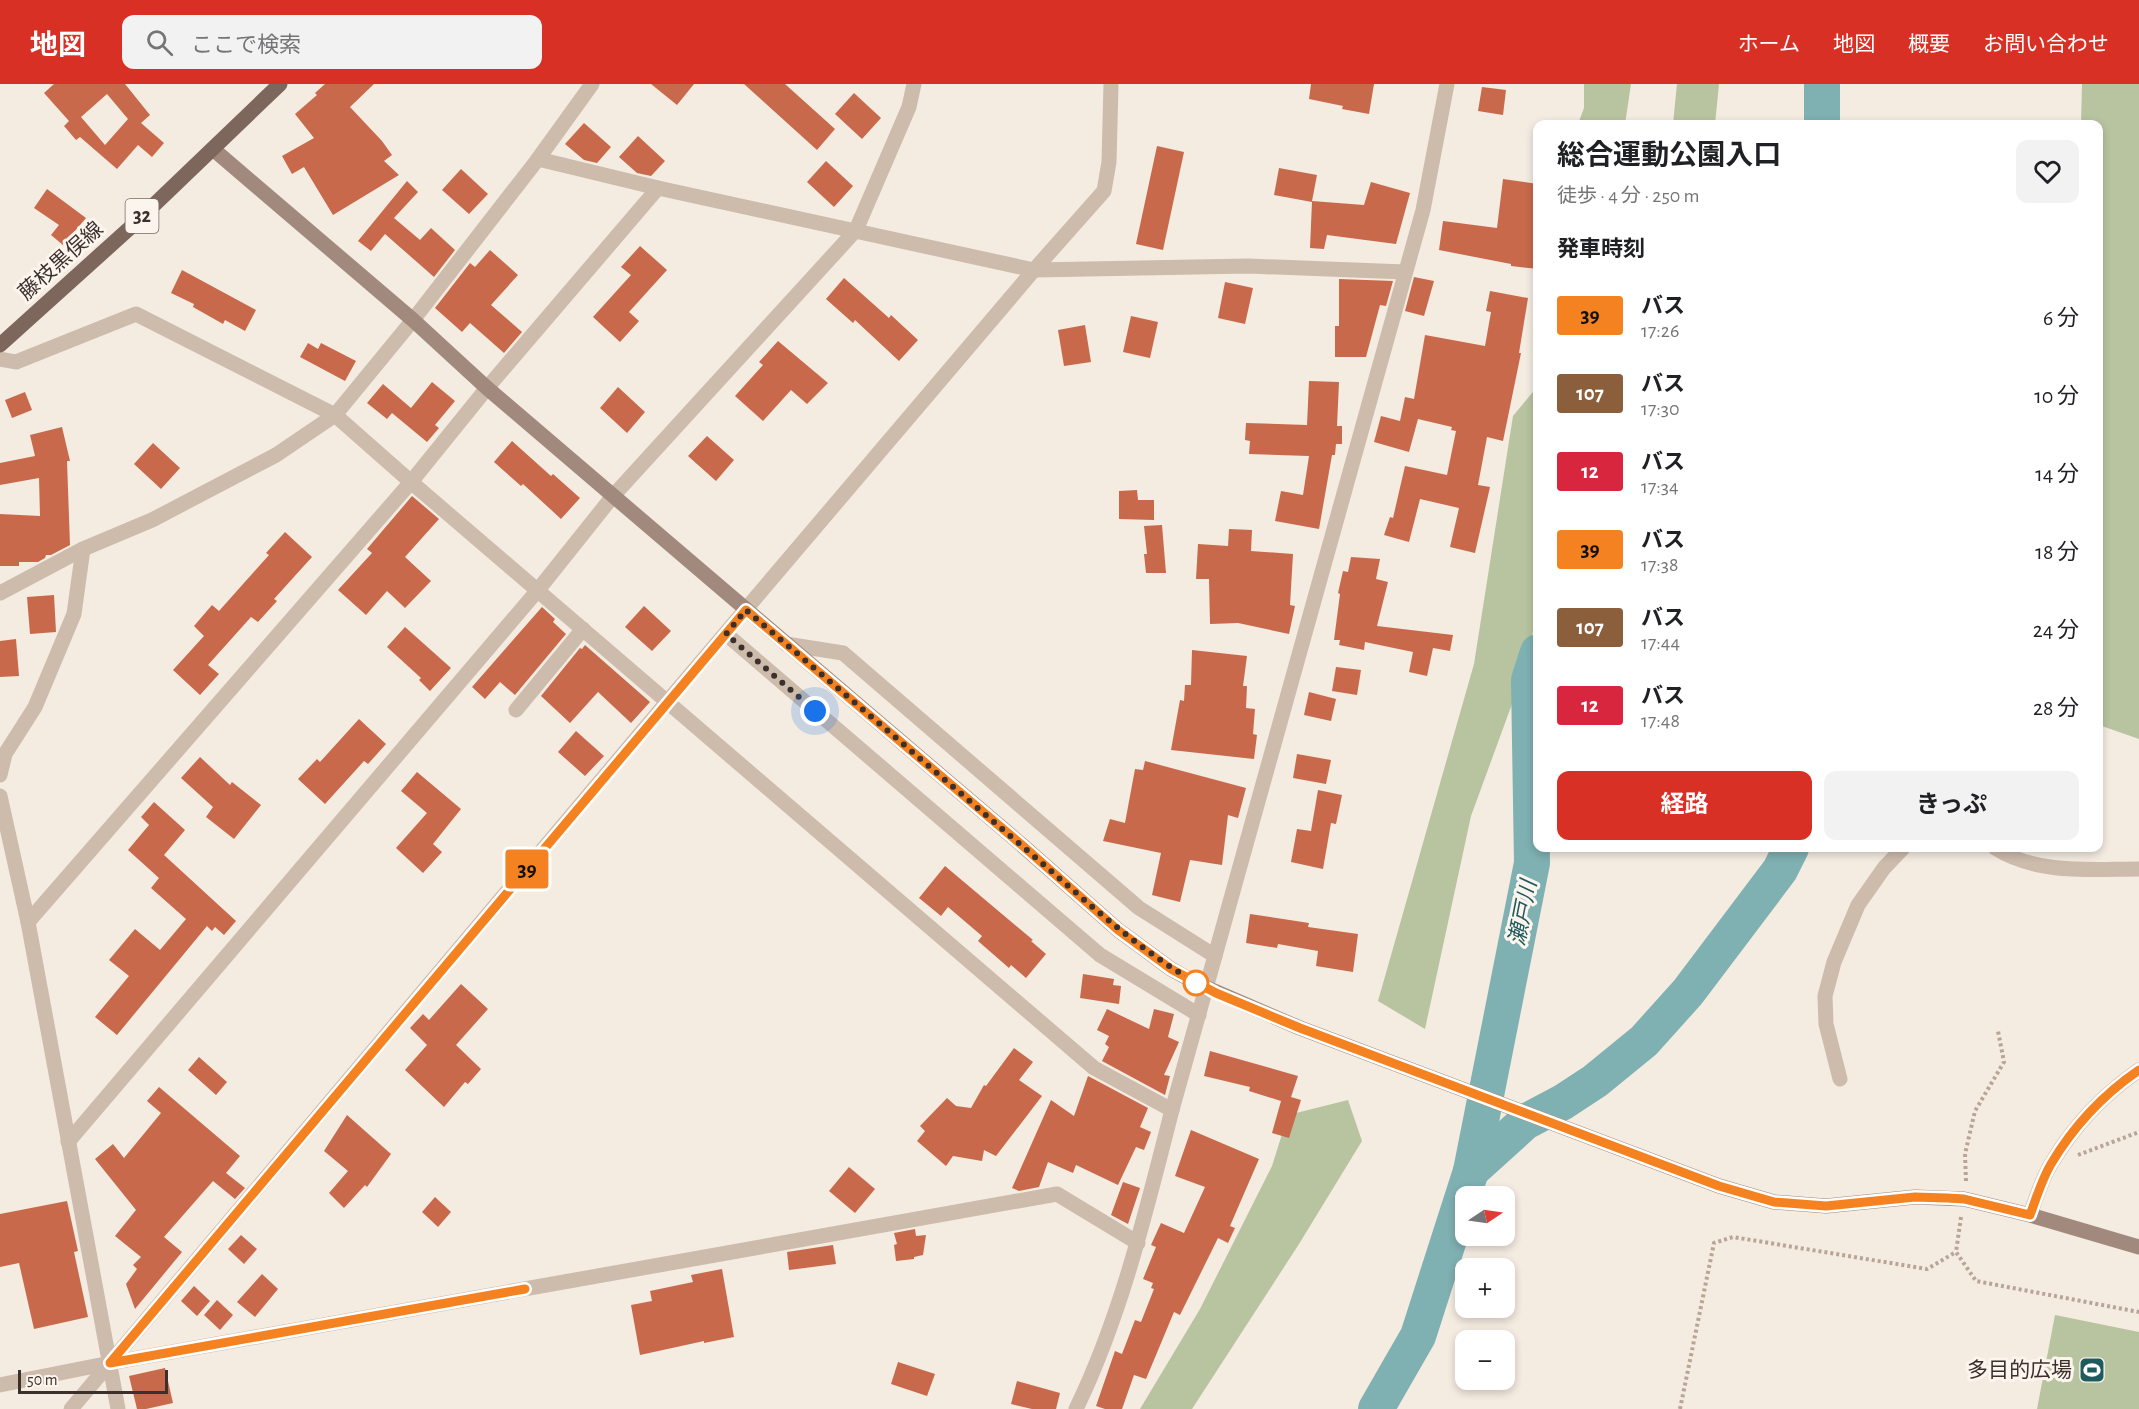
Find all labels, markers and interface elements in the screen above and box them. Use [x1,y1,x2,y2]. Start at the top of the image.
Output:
search box [122,15,542,69]
icon: search [143,26,176,59]
text: 地図 [30,32,86,60]
text: ここで検索 [191,34,301,56]
text: ホーム [1738,34,1800,55]
text: 地図 [1833,34,1875,55]
text: 概要 [1908,34,1950,55]
text: お問い合わせ [1983,34,2109,55]
button: heart [2016,140,2079,203]
text: 総合運動公園入口 [1557,142,1781,170]
text: 徒歩 · 4 分 · 250 m [1557,186,1700,206]
road number: 32 [126,199,158,233]
street label: 藤枝黒俣線 [14,217,107,304]
text: 発車時刻 [1557,238,1645,260]
text: バス [1641,295,1685,317]
text: 39 [1580,305,1600,326]
text: 6 分 [2043,307,2079,329]
text: 17:26 [1641,321,1679,341]
text: バス [1641,373,1685,395]
text: 107 [1576,383,1604,404]
text: 10 分 [2034,385,2079,407]
text: 17:30 [1641,399,1680,419]
text: バス [1641,451,1685,473]
text: 12 [1581,461,1599,482]
text: 14 分 [2035,463,2079,485]
text: 17:34 [1641,477,1679,497]
text: バス [1641,529,1685,551]
text: 39 [1580,539,1600,560]
text: 18 分 [2035,541,2079,563]
text: 17:38 [1641,555,1679,575]
text: バス [1641,607,1685,629]
text: 107 [1576,617,1604,638]
text: 24 分 [2033,619,2079,641]
text: 17:44 [1641,633,1680,653]
text: バス [1641,685,1685,707]
text: 12 [1581,695,1599,716]
your location [800,696,830,726]
text: 28 分 [2033,697,2079,719]
text: 17:48 [1641,711,1680,731]
button: 経路 [1557,771,1812,840]
button: きっぷ [1824,771,2079,840]
line badge: 39 [500,850,554,888]
text: 39 [517,859,537,880]
water label: 瀬戸川 [1505,876,1540,948]
unlabelled marker [1183,970,1209,996]
north arrow [1455,1186,1515,1246]
map controls [1455,1186,1515,1390]
button: + [1455,1258,1515,1318]
button: − [1455,1330,1515,1390]
sports icon: 多目的広場 [2077,1355,2107,1385]
place label: 多目的広場 [1967,1359,2072,1381]
scale bar [18,1367,168,1394]
text: 50 m [27,1372,58,1388]

